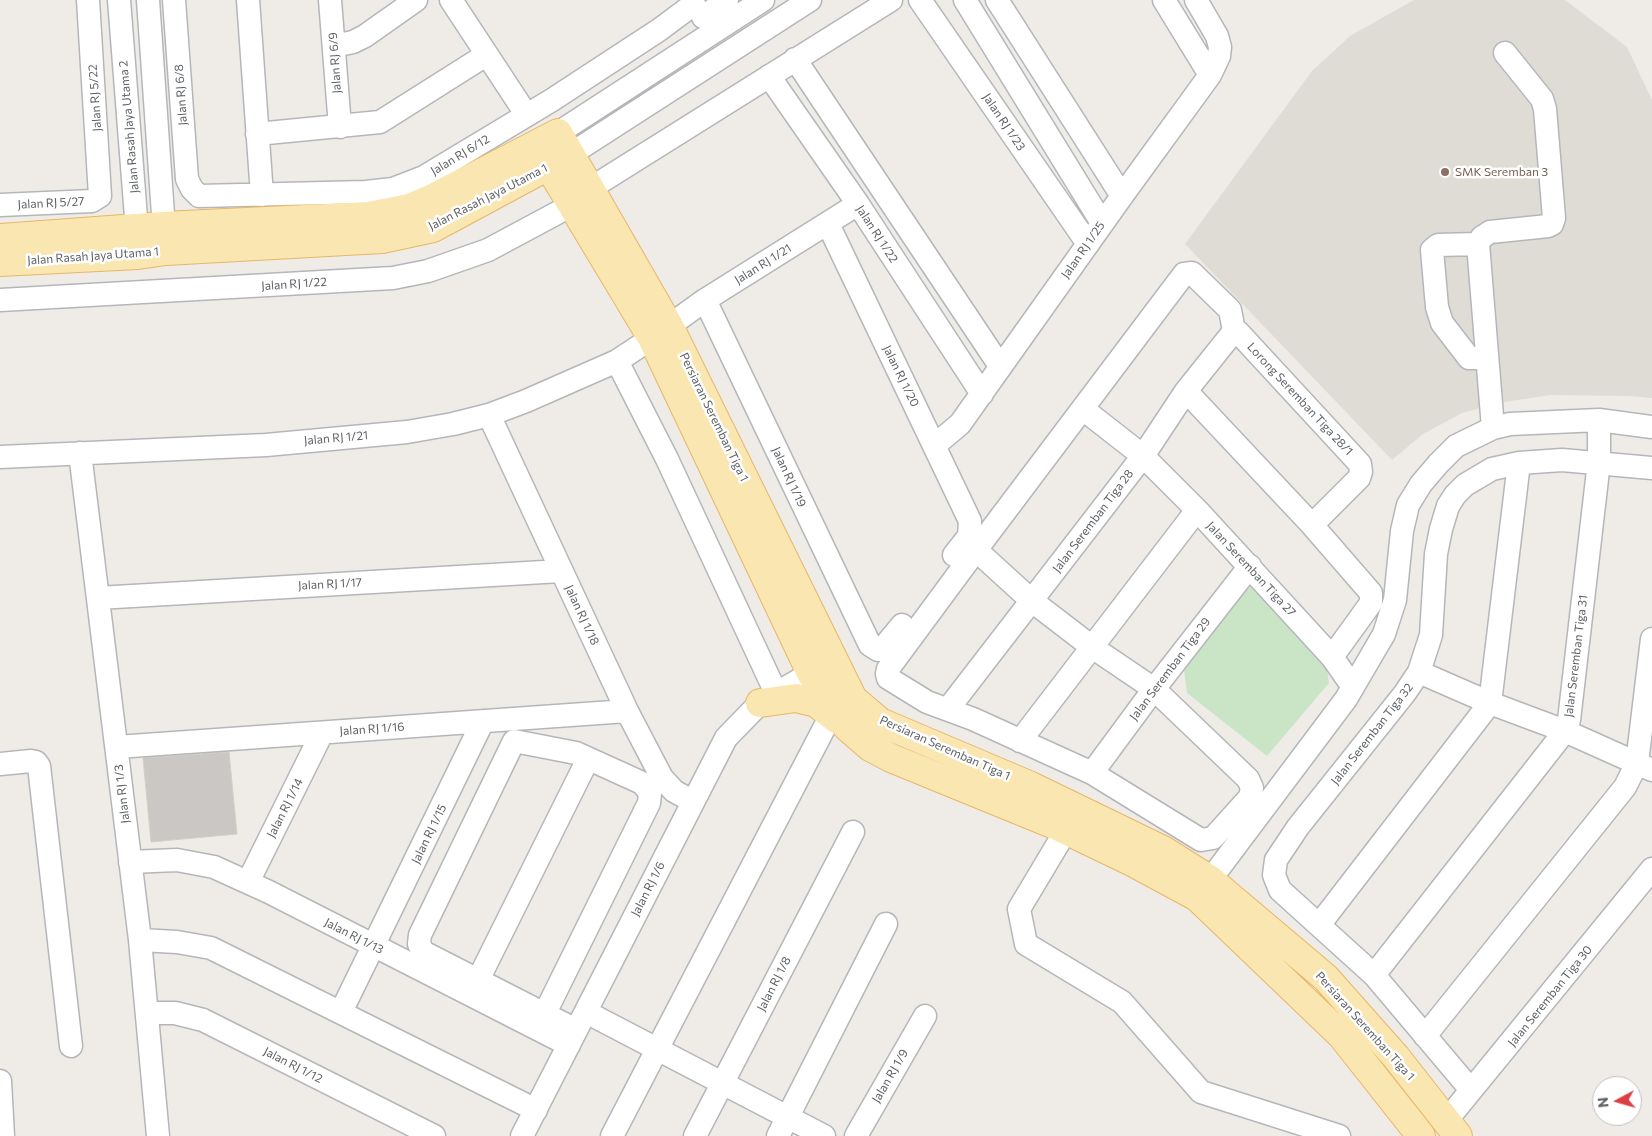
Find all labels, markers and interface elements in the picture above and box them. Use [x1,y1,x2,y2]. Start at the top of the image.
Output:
street label: Jalan RJ 6/9 [326,32,344,94]
street label: Jalan Rasah Jaya Utama 2 [116,60,142,194]
street label: Jalan RJ 5/22 [85,64,105,132]
street label: Jalan RJ 6/8 [172,64,190,126]
street label: Jalan RJ 1/23 [980,91,1028,153]
street label: Jalan RJ 6/12 [428,132,492,178]
street label: Jalan Rasah Jaya Utama 1 [426,161,550,233]
place label: SMK Seremban 3 [1455,165,1548,179]
marker: SMK Seremban 3 [1439,166,1451,178]
street label: Jalan RJ 5/27 [17,194,85,212]
street label: Jalan RJ 1/22 [853,202,901,266]
street label: Jalan RJ 1/25 [1058,219,1108,281]
street label: Jalan RJ 1/21 [732,241,794,287]
street label: Jalan Rasah Jaya Utama 1 [27,244,159,268]
street label: Jalan RJ 1/22 [261,275,327,293]
street label: Lorong Seremban Tiga 28/1 [1244,340,1356,458]
street label: Jalan RJ 1/20 [880,343,922,409]
street label: Persiaran Seremban Tiga 1 [677,350,751,484]
street label: Jalan RJ 1/21 [303,428,369,448]
street label: Jalan RJ 1/19 [769,445,809,509]
street label: Jalan Seremban Tiga 28 [1050,467,1136,575]
street label: Jalan Seremban Tiga 27 [1203,519,1299,619]
street label: Jalan RJ 1/17 [298,575,362,593]
street label: Jalan RJ 1/18 [562,583,602,647]
street label: Jalan Seremban Tiga 31 [1561,594,1591,718]
street label: Jalan Seremban Tiga 29 [1127,615,1213,723]
street label: Jalan Seremban Tiga 32 [1328,680,1416,788]
street label: Persiaran Seremban Tiga 1 [877,713,1013,783]
street label: Jalan RJ 1/16 [339,720,405,738]
street label: Jalan RJ 1/3 [111,764,133,824]
street label: Jalan RJ 1/14 [264,776,306,840]
street label: Jalan RJ 1/15 [408,802,450,866]
street label: Jalan RJ 1/6 [628,859,668,919]
street label: Jalan RJ 1/13 [322,915,386,957]
street label: Jalan Seremban Tiga 30 [1505,943,1595,1049]
street label: Jalan RJ 1/8 [754,954,794,1014]
street label: Persiaran Seremban Tiga 1 [1312,969,1418,1083]
street label: Jalan RJ 1/12 [261,1044,325,1086]
street label: Jalan RJ 1/9 [869,1047,911,1105]
north arrow [1592,1076,1642,1126]
text: N [1594,1096,1612,1109]

